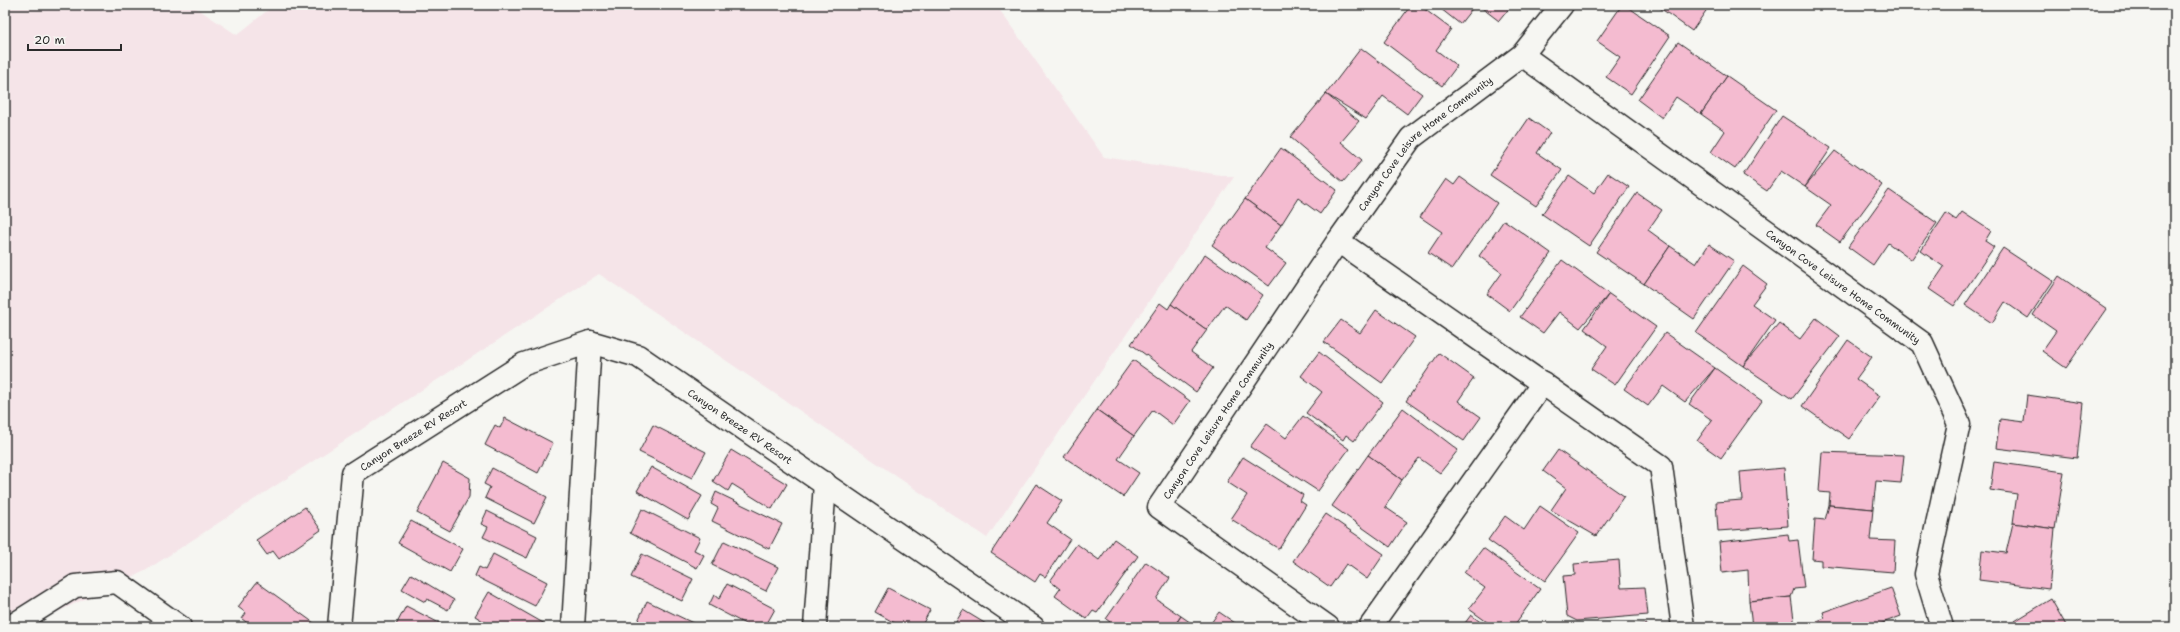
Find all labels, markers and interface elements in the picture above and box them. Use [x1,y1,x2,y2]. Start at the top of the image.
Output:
scale bar [28,26,121,52]
text: 20 m [34,32,65,48]
street label: Canyon Cove Leisure Home Community [1355,73,1495,213]
street label: Canyon Cove Leisure Home Community [1764,226,1923,347]
street label: Canyon Cove Leisure Home Community [1160,339,1275,501]
street label: Canyon Breeze RV Resort [685,386,795,467]
street label: Canyon Breeze RV Resort [357,396,469,474]

